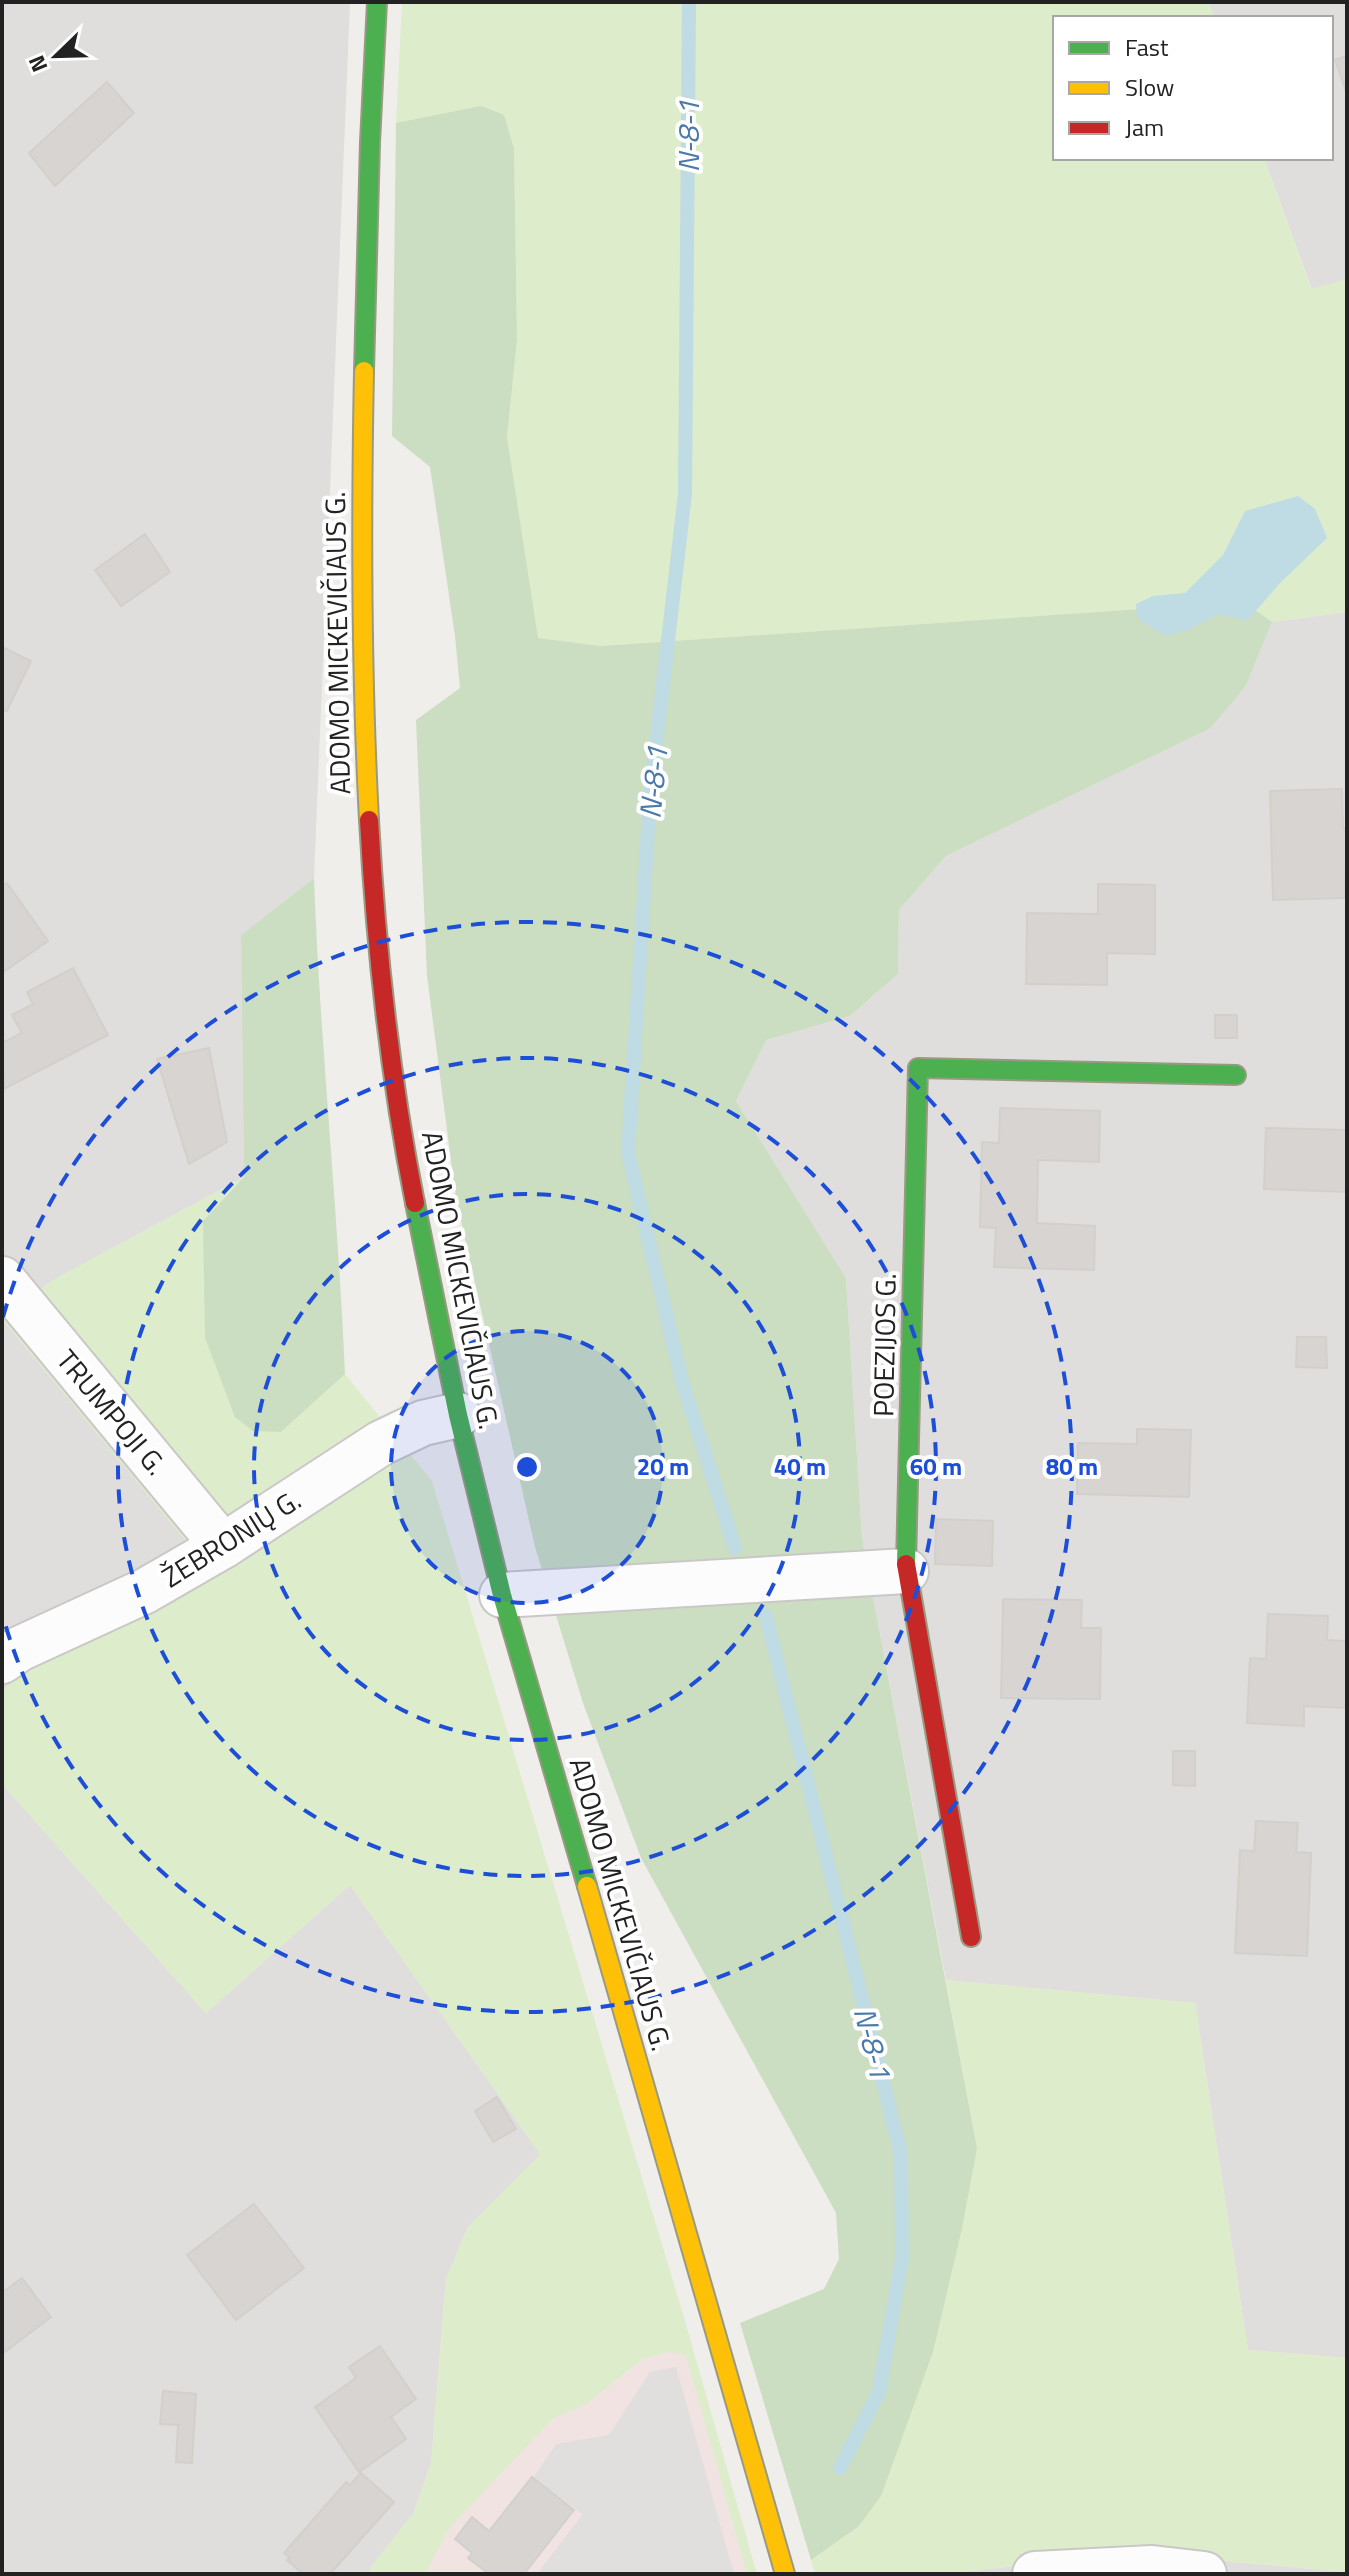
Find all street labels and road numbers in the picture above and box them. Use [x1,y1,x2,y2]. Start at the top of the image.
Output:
street label: ADOMO MICKEVIČIAUS G. [313,491,361,795]
street label: ADOMO MICKEVIČIAUS G. [411,1127,511,1433]
street label: POEZIJOS G. [861,1273,907,1417]
street label: TRUMPOJI G. [47,1340,177,1484]
street label: ŽEBRONIŲ G. [153,1478,309,1598]
street label: ADOMO MICKEVIČIAUS G. [559,1752,683,2056]

